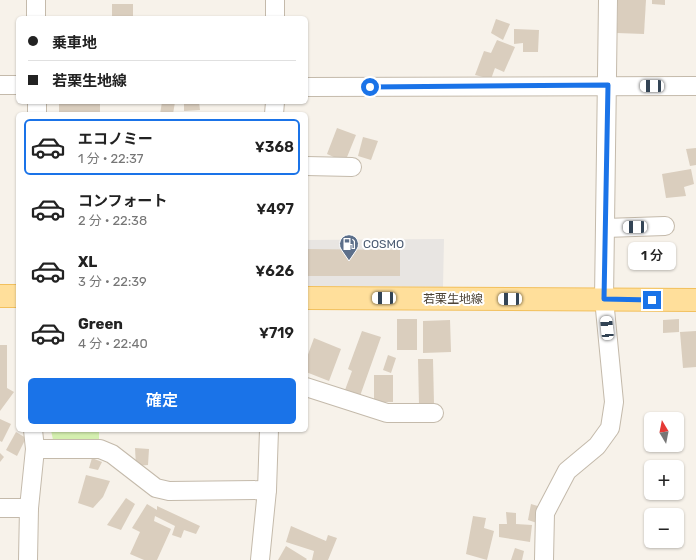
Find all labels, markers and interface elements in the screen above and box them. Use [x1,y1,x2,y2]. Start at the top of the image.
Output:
text: 乗車地 [52,34,97,52]
text: 若栗生地線 [52,72,127,90]
route start [361,78,379,96]
car [640,80,664,92]
icon: car [30,129,66,165]
text: エコノミー [78,130,153,148]
text: ¥368 [255,138,294,156]
text: 1 分 · 22:37 [78,151,143,166]
icon: car [30,191,66,227]
text: コンフォート [78,192,168,210]
text: ¥497 [256,200,294,218]
text: 2 分 · 22:38 [78,213,147,228]
car [623,221,647,233]
fuel station icon: COSMO [338,233,360,261]
place label: COSMO [363,237,404,251]
callout: 1 分 [628,242,676,270]
text: 1 分 [641,248,663,263]
icon: car [30,253,66,289]
text: XL [78,253,97,271]
text: ¥626 [255,262,294,280]
text: 3 分 · 22:39 [78,274,147,289]
route end [643,291,661,309]
car [372,292,396,304]
street label: 若栗生地線 [423,292,483,306]
car [498,293,522,305]
icon: car [30,315,66,351]
text: Green [78,315,123,333]
car [600,315,614,341]
text: ¥719 [259,324,294,342]
text: 4 分 · 22:40 [78,336,148,351]
button: 確定 [28,378,296,424]
north arrow [644,412,684,452]
map controls [644,412,684,548]
button: + [644,460,684,500]
button: − [644,508,684,548]

